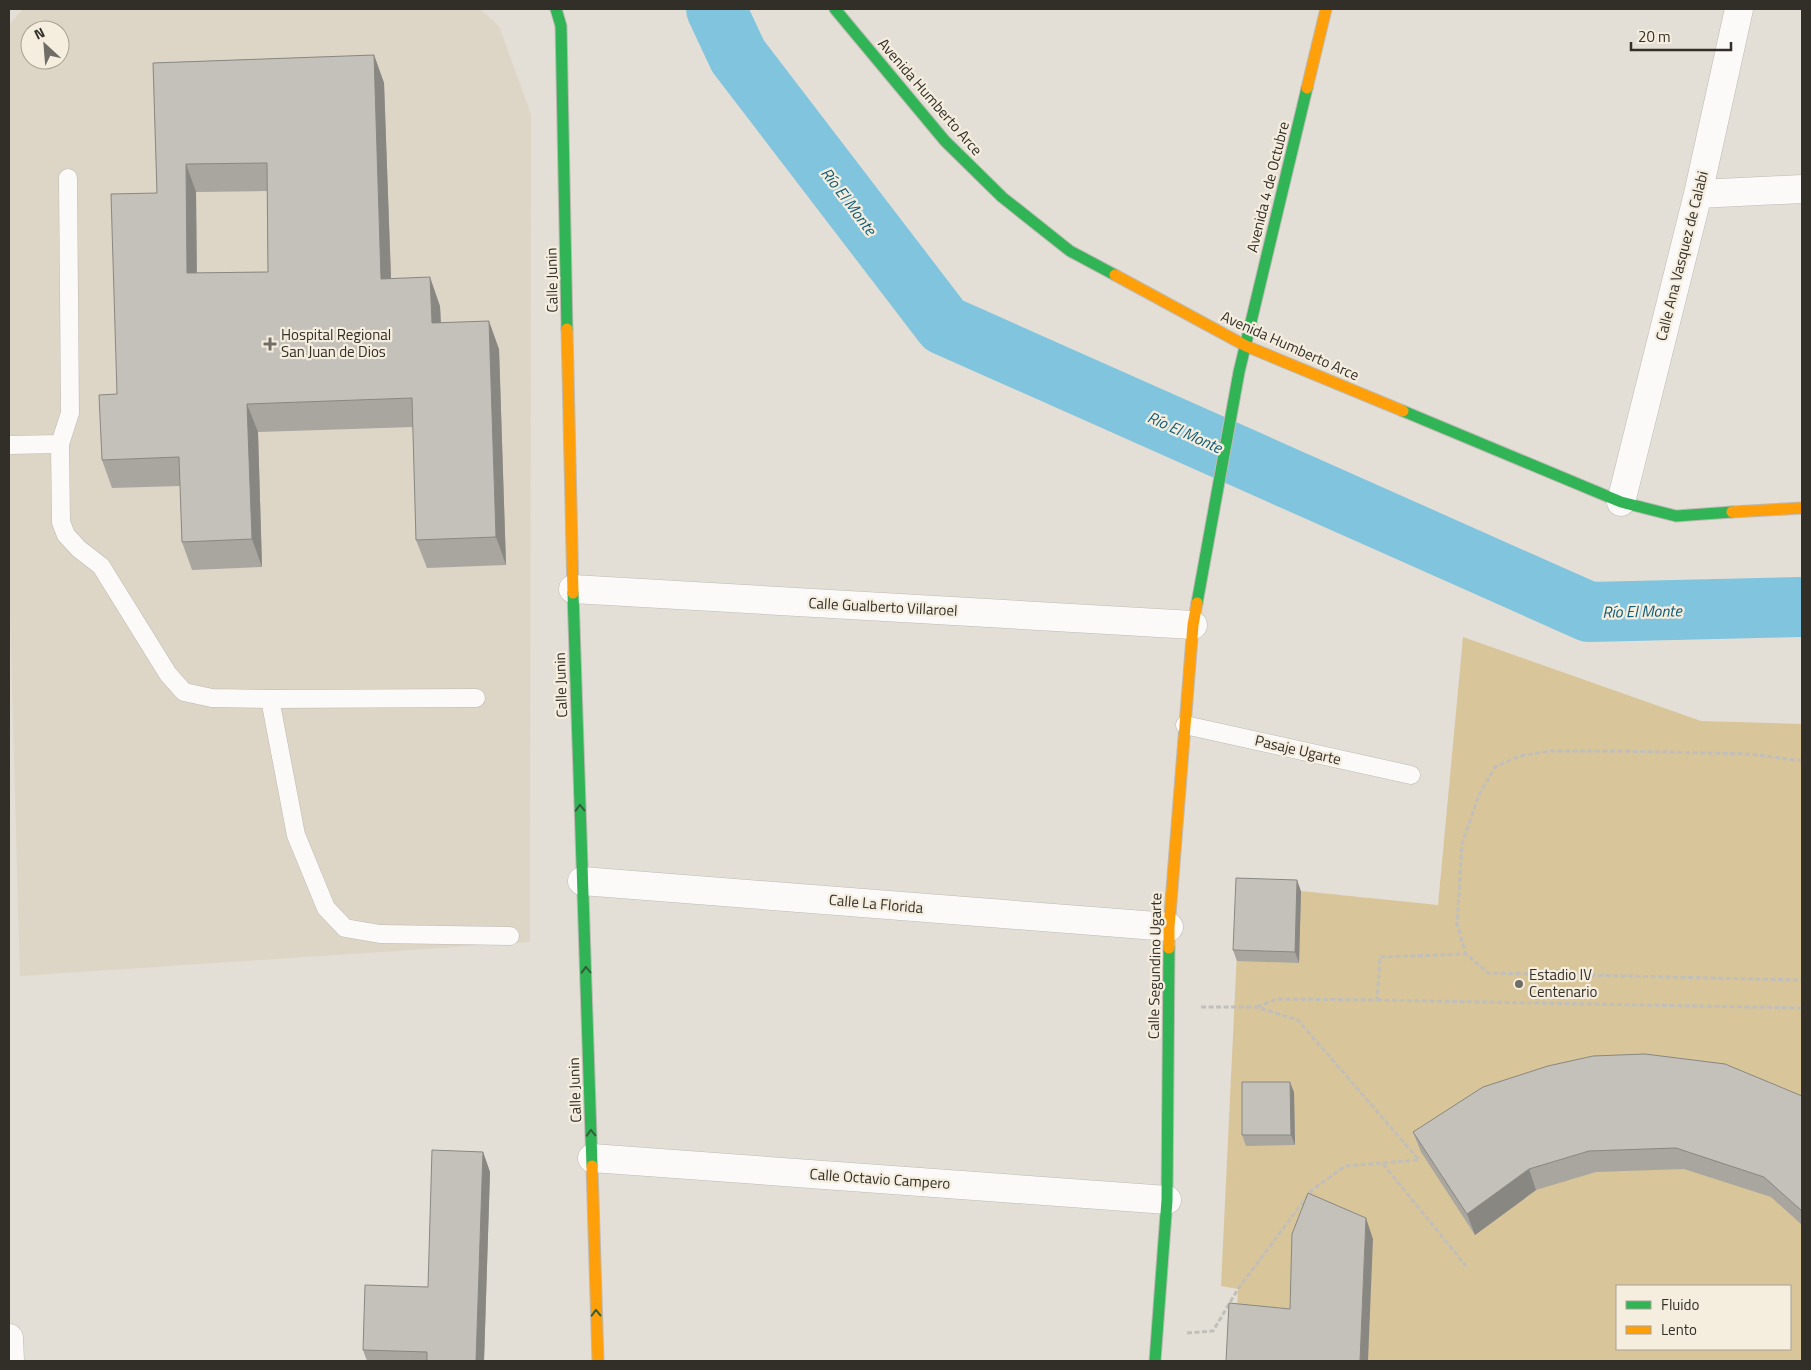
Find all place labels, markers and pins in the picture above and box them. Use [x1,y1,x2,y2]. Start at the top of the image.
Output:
place label: Hospital Regional San Juan de Dios [281,323,391,363]
marker: Hospital Regional San Juan de Dios [263,337,277,351]
place label: Estadio IV Centenario [1529,963,1597,1003]
marker: Estadio IV Centenario [1513,978,1525,990]

